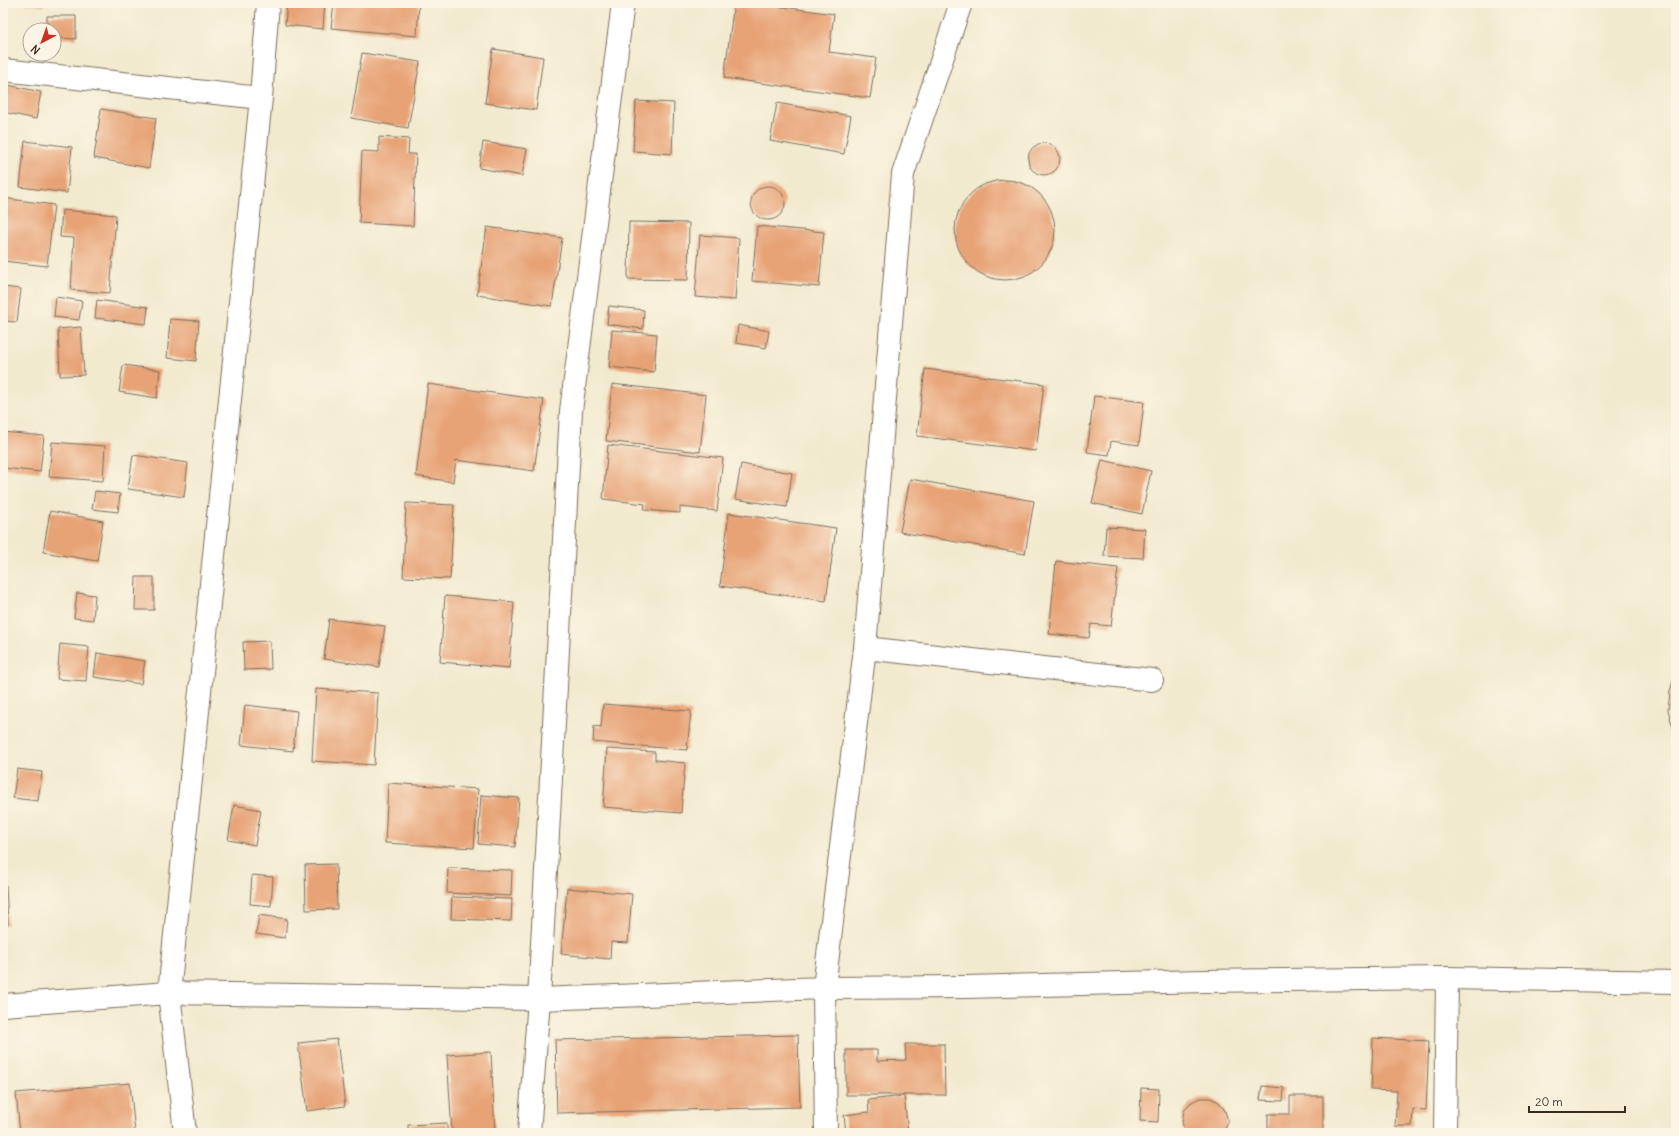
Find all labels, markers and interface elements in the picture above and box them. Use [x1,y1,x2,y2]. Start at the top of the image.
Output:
north arrow [22,22,62,62]
text: N [28,42,43,57]
scale bar [1529,1088,1625,1114]
text: 20 m [1535,1094,1563,1109]

